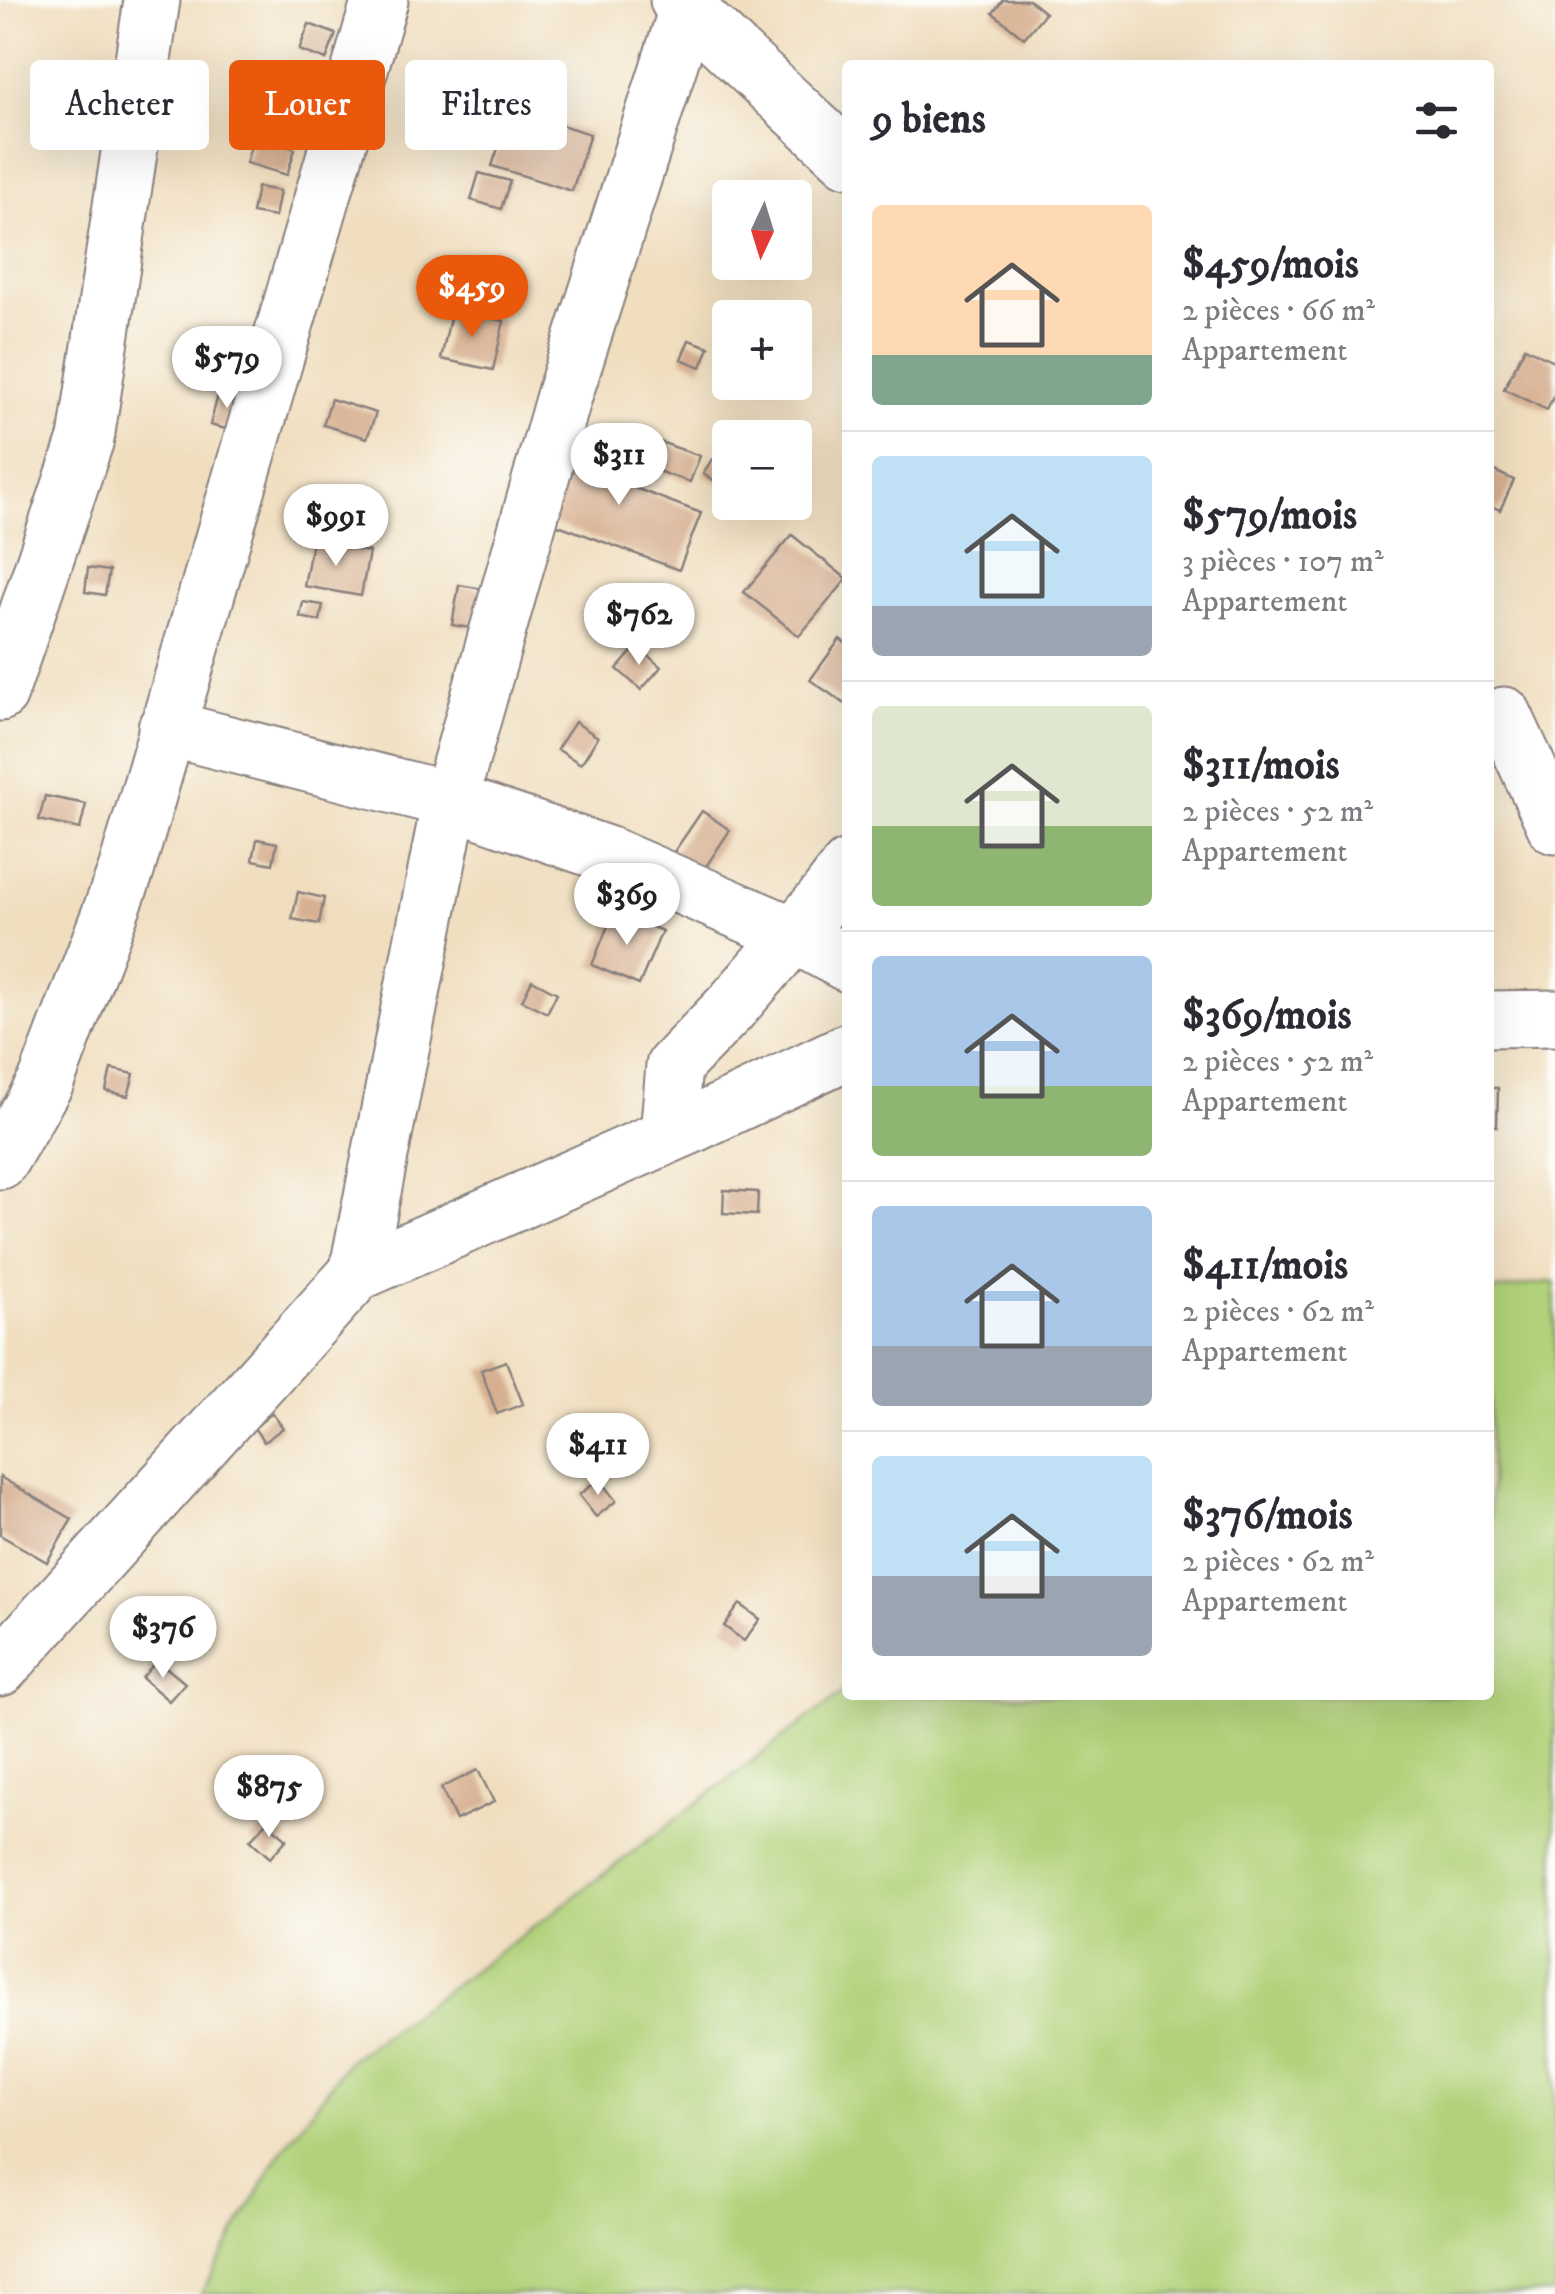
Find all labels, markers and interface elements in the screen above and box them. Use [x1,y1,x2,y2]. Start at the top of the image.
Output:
chip: Acheter [30,60,209,150]
chip: Louer [229,60,385,150]
chip: Filtres [405,60,567,150]
icon: filters [1409,93,1464,148]
text: 9 biens [872,94,986,146]
north arrow [712,180,812,280]
map controls [712,180,812,520]
text: $459/mois [1182,239,1359,291]
icon: home [952,245,1072,365]
pin: $459 [413,255,531,340]
text: $459 [438,267,506,307]
text: 2 pièces · 66 m² [1182,291,1375,331]
button: + [712,300,812,400]
pin: $579 [168,326,286,411]
text: Appartement [1182,331,1347,371]
text: $579 [194,338,260,378]
button: − [712,420,812,520]
pin: $311 [560,423,678,508]
text: $311 [593,435,645,475]
pin: $991 [277,484,395,569]
text: $579/mois [1182,490,1357,542]
text: $991 [306,496,367,536]
icon: home [952,496,1072,616]
text: 3 pièces · 107 m² [1182,542,1384,582]
text: Appartement [1182,582,1347,622]
pin: $762 [580,583,698,668]
text: $762 [606,595,672,635]
text: $311/mois [1182,740,1340,792]
icon: home [952,746,1072,866]
text: 2 pièces · 52 m² [1182,792,1373,832]
text: Appartement [1182,832,1347,872]
pin: $369 [568,863,686,948]
text: $369 [596,875,658,915]
text: $369/mois [1182,990,1352,1042]
icon: home [952,996,1072,1116]
text: 2 pièces · 52 m² [1182,1042,1373,1082]
text: Appartement [1182,1082,1347,1122]
text: $411/mois [1182,1240,1348,1292]
icon: home [952,1246,1072,1366]
text: 2 pièces · 62 m² [1182,1292,1374,1332]
text: Appartement [1182,1332,1347,1372]
pin: $411 [539,1413,657,1498]
text: $411 [568,1425,628,1465]
text: $376/mois [1182,1490,1353,1542]
icon: home [952,1496,1072,1616]
text: 2 pièces · 62 m² [1182,1542,1374,1582]
text: Appartement [1182,1582,1347,1622]
pin: $376 [104,1596,222,1681]
text: $376 [132,1608,194,1648]
pin: $875 [210,1755,328,1840]
text: $875 [236,1767,302,1807]

